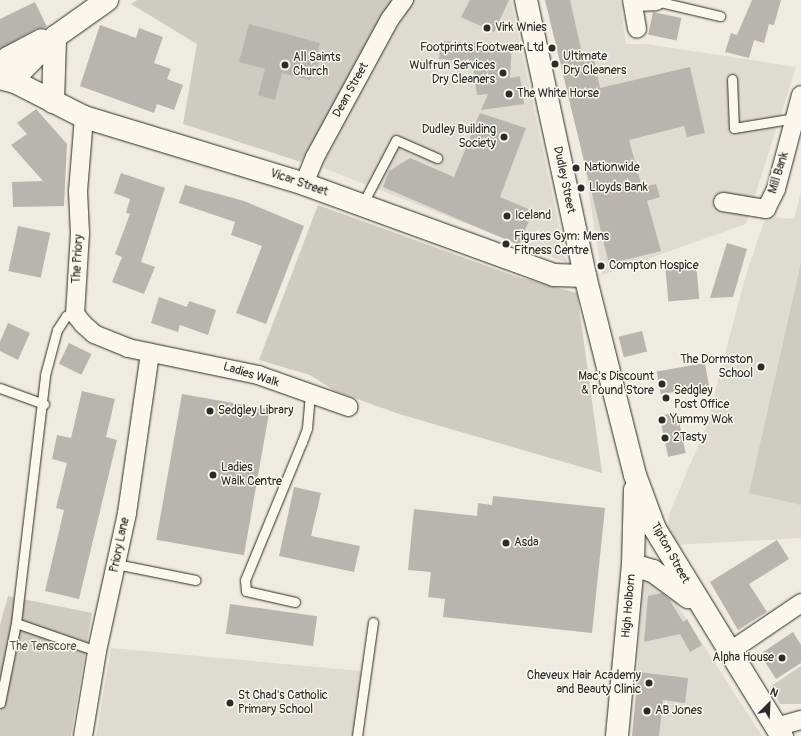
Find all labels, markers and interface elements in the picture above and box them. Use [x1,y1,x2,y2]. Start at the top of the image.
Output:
place label: Virk Wnies [495,21,547,35]
marker: Virk Wnies [482,23,492,33]
place label: Footprints Footwear Ltd [420,41,544,55]
marker: Footprints Footwear Ltd [547,43,557,53]
place label: Ultimate Dry Cleaners [563,50,626,78]
place label: All Saints Church [293,51,341,79]
place label: Wulfrun Services Dry Cleaners [409,59,495,87]
marker: Ultimate Dry Cleaners [550,59,560,69]
marker: All Saints Church [280,60,290,70]
street label: Dean Street [330,60,372,120]
marker: Wulfrun Services Dry Cleaners [498,68,508,78]
place label: The White Horse [517,87,599,101]
marker: The White Horse [504,89,514,99]
place label: Dudley Building Society [422,123,496,151]
marker: Dudley Building Society [499,132,509,142]
street label: Dudley Street [550,145,578,215]
street label: Mill Bank [766,150,792,196]
place label: Nationwide [584,161,640,175]
marker: Nationwide [571,163,581,173]
street label: Vicar Street [268,166,330,200]
place label: Lloyds Bank [589,181,648,195]
marker: Lloyds Bank [576,183,586,193]
place label: Iceland [515,209,551,223]
marker: Iceland [502,211,512,221]
place label: Figures Gym: Mens Fitness Centre [514,230,609,258]
street label: The Priory [70,234,86,284]
marker: Figures Gym: Mens Fitness Centre [501,239,511,249]
place label: Compton Hospice [609,259,699,273]
marker: Compton Hospice [596,261,606,271]
place label: The Dormston School [680,353,753,381]
street label: Ladies Walk [221,360,281,390]
marker: The Dormston School [756,362,766,372]
place label: Mac's Discount & Pound Store [578,370,654,398]
marker: Mac's Discount & Pound Store [657,379,667,389]
place label: Sedgley Post Office [674,384,729,412]
marker: Sedgley Post Office [661,393,671,403]
place label: Sedgley Library [218,404,293,418]
marker: Sedgley Library [205,406,215,416]
place label: Yummy Wok [670,413,733,427]
marker: Yummy Wok [657,415,667,425]
place label: 2Tasty [673,431,707,445]
marker: 2Tasty [660,433,670,443]
place label: Ladies Walk Centre [221,461,282,489]
marker: Ladies Walk Centre [208,470,218,480]
street label: Priory Lane [107,516,133,574]
street label: Tipton Street [647,520,693,586]
place label: Asda [514,536,539,550]
marker: Asda [501,538,511,548]
street label: High Holborn [619,573,639,639]
park label: The Tenscore [10,640,76,654]
place label: Alpha House [713,651,774,665]
marker: Alpha House [777,653,787,663]
place label: Cheveux Hair Academy and Beauty Clinic [527,669,641,697]
marker: Cheveux Hair Academy and Beauty Clinic [644,678,654,688]
north arrow [749,684,789,724]
text: N [768,685,780,700]
place label: St Chad's Catholic Primary School [238,689,328,717]
marker: St Chad's Catholic Primary School [225,698,235,708]
place label: AB Jones [655,704,702,718]
marker: AB Jones [642,706,652,716]

